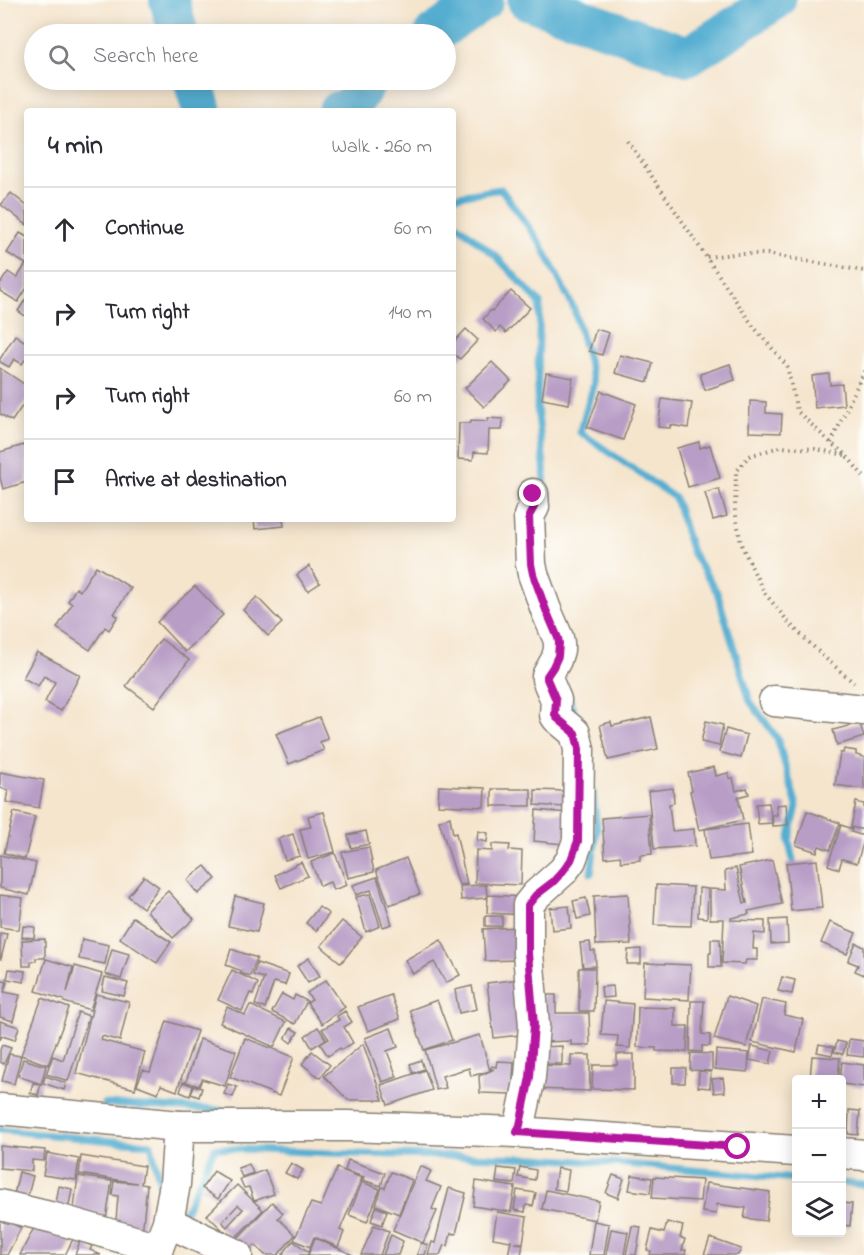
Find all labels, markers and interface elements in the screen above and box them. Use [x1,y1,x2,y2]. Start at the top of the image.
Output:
search box [24,24,456,90]
icon: search [45,41,78,74]
text: Search here [93,41,198,73]
text: 4 min [48,128,103,166]
text: Walk · 260 m [331,133,432,162]
icon: ahead [48,213,81,246]
text: Continue [105,213,184,245]
text: 60 m [394,215,432,244]
icon: right [48,297,81,330]
text: Turn right [105,297,190,329]
text: 140 m [388,299,432,328]
icon: right [48,381,81,414]
text: Turn right [105,381,190,413]
text: 60 m [394,383,432,412]
icon: arrive [48,465,81,498]
text: Arrive at destination [105,465,287,497]
route end [519,480,545,506]
map controls [792,1075,846,1237]
button: + [792,1075,846,1129]
button: − [792,1129,846,1183]
route start [724,1133,750,1159]
button: layers [792,1183,846,1237]

